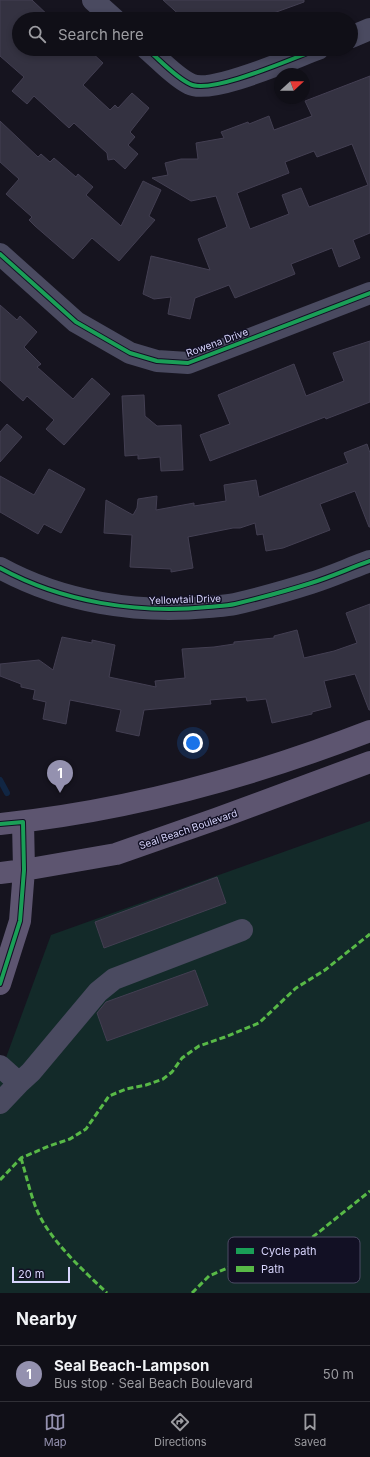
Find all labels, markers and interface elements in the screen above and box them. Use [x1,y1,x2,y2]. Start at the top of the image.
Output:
search box [12,12,358,56]
icon: search [26,23,48,45]
text: Search here [58,25,144,44]
north arrow [274,68,310,104]
street label: Rowena Drive [184,325,250,359]
street label: Yellowtail Drive [149,592,221,606]
your location [183,733,203,753]
pin: 1 [47,760,73,793]
street label: Seal Beach Boulevard [137,807,239,851]
legend [228,1237,360,1283]
text: Cycle path [261,1244,317,1258]
text: Path [261,1262,284,1276]
scale bar [12,1265,70,1284]
text: 20 m [18,1267,44,1281]
text: Nearby [16,1309,77,1329]
text: Seal Beach-Lampson [54,1356,209,1375]
text: 1 [26,1366,32,1382]
text: 50 m [323,1366,354,1382]
text: Bus stop · Seal Beach Boulevard [54,1375,253,1391]
tab: Map [44,1411,67,1449]
tab: Directions [154,1411,207,1449]
tab: Saved [294,1411,326,1449]

